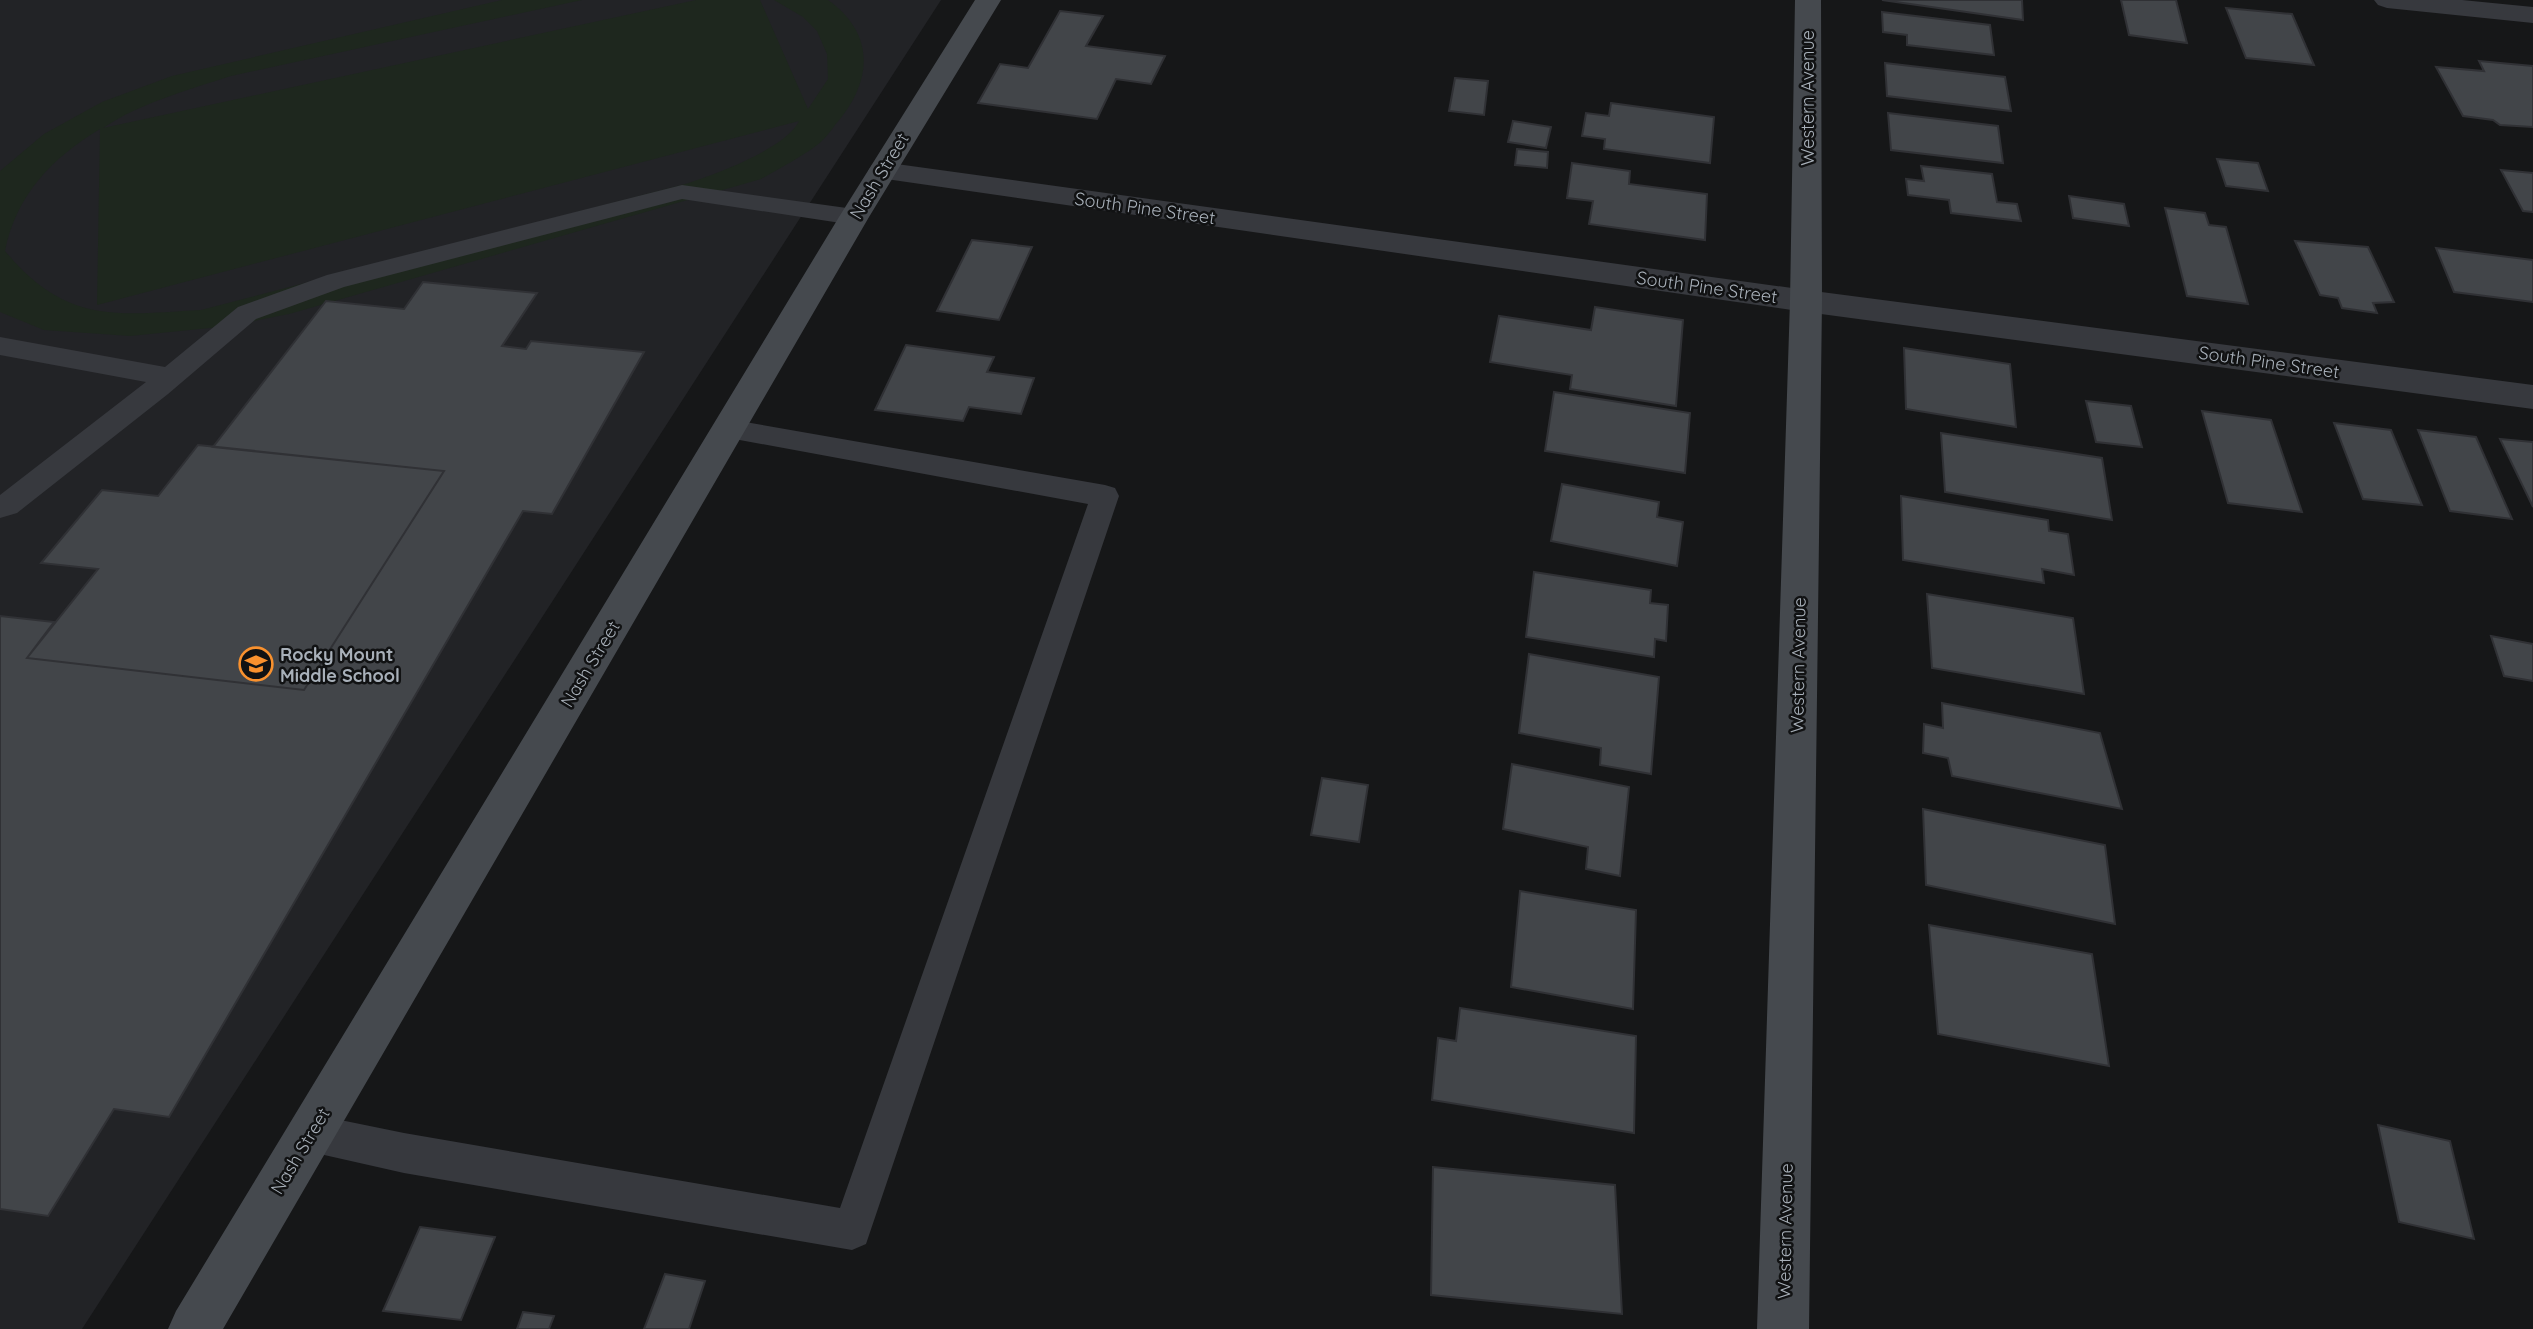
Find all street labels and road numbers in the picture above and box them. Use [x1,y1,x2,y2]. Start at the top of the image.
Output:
street label: Western Avenue [1796,30,1819,166]
street label: Nash Street [844,129,914,223]
street label: South Pine Street [1073,187,1217,229]
street label: South Pine Street [1635,266,1779,308]
street label: South Pine Street [2197,341,2341,383]
street label: Western Avenue [1785,597,1811,733]
street label: Nash Street [555,617,625,711]
street label: Nash Street [265,1104,335,1198]
street label: Western Avenue [1772,1163,1798,1299]

